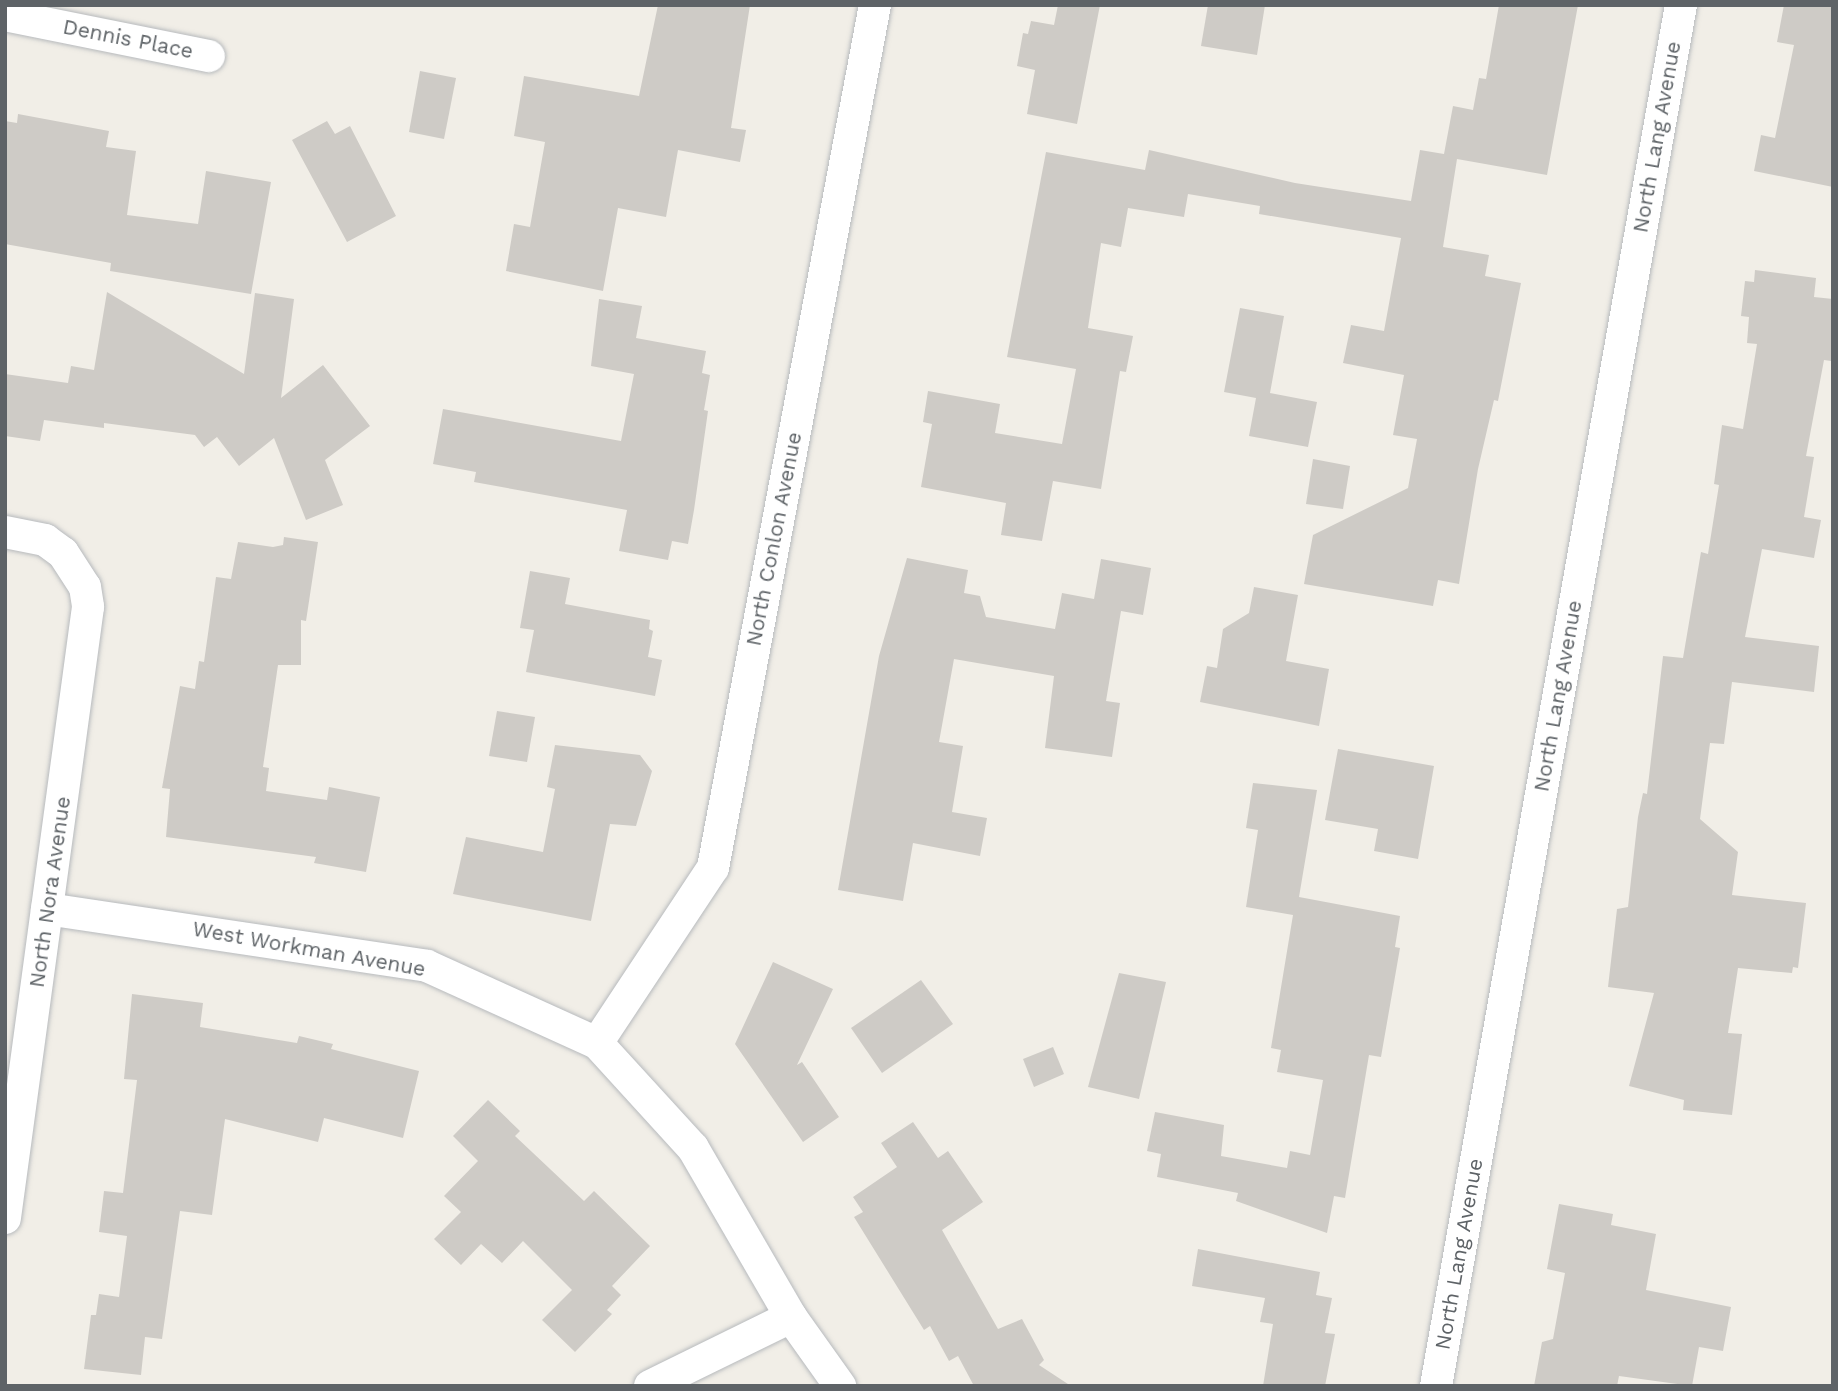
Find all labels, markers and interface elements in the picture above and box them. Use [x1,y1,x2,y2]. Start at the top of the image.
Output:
street label: Dennis Place [61,14,195,64]
street label: North Lang Avenue [1628,39,1686,235]
street label: North Conlon Avenue [741,429,807,649]
street label: North Lang Avenue [1529,598,1587,794]
street label: North Nora Avenue [24,794,76,990]
street label: West Workman Avenue [190,916,428,982]
street label: North Lang Avenue [1430,1156,1488,1352]

